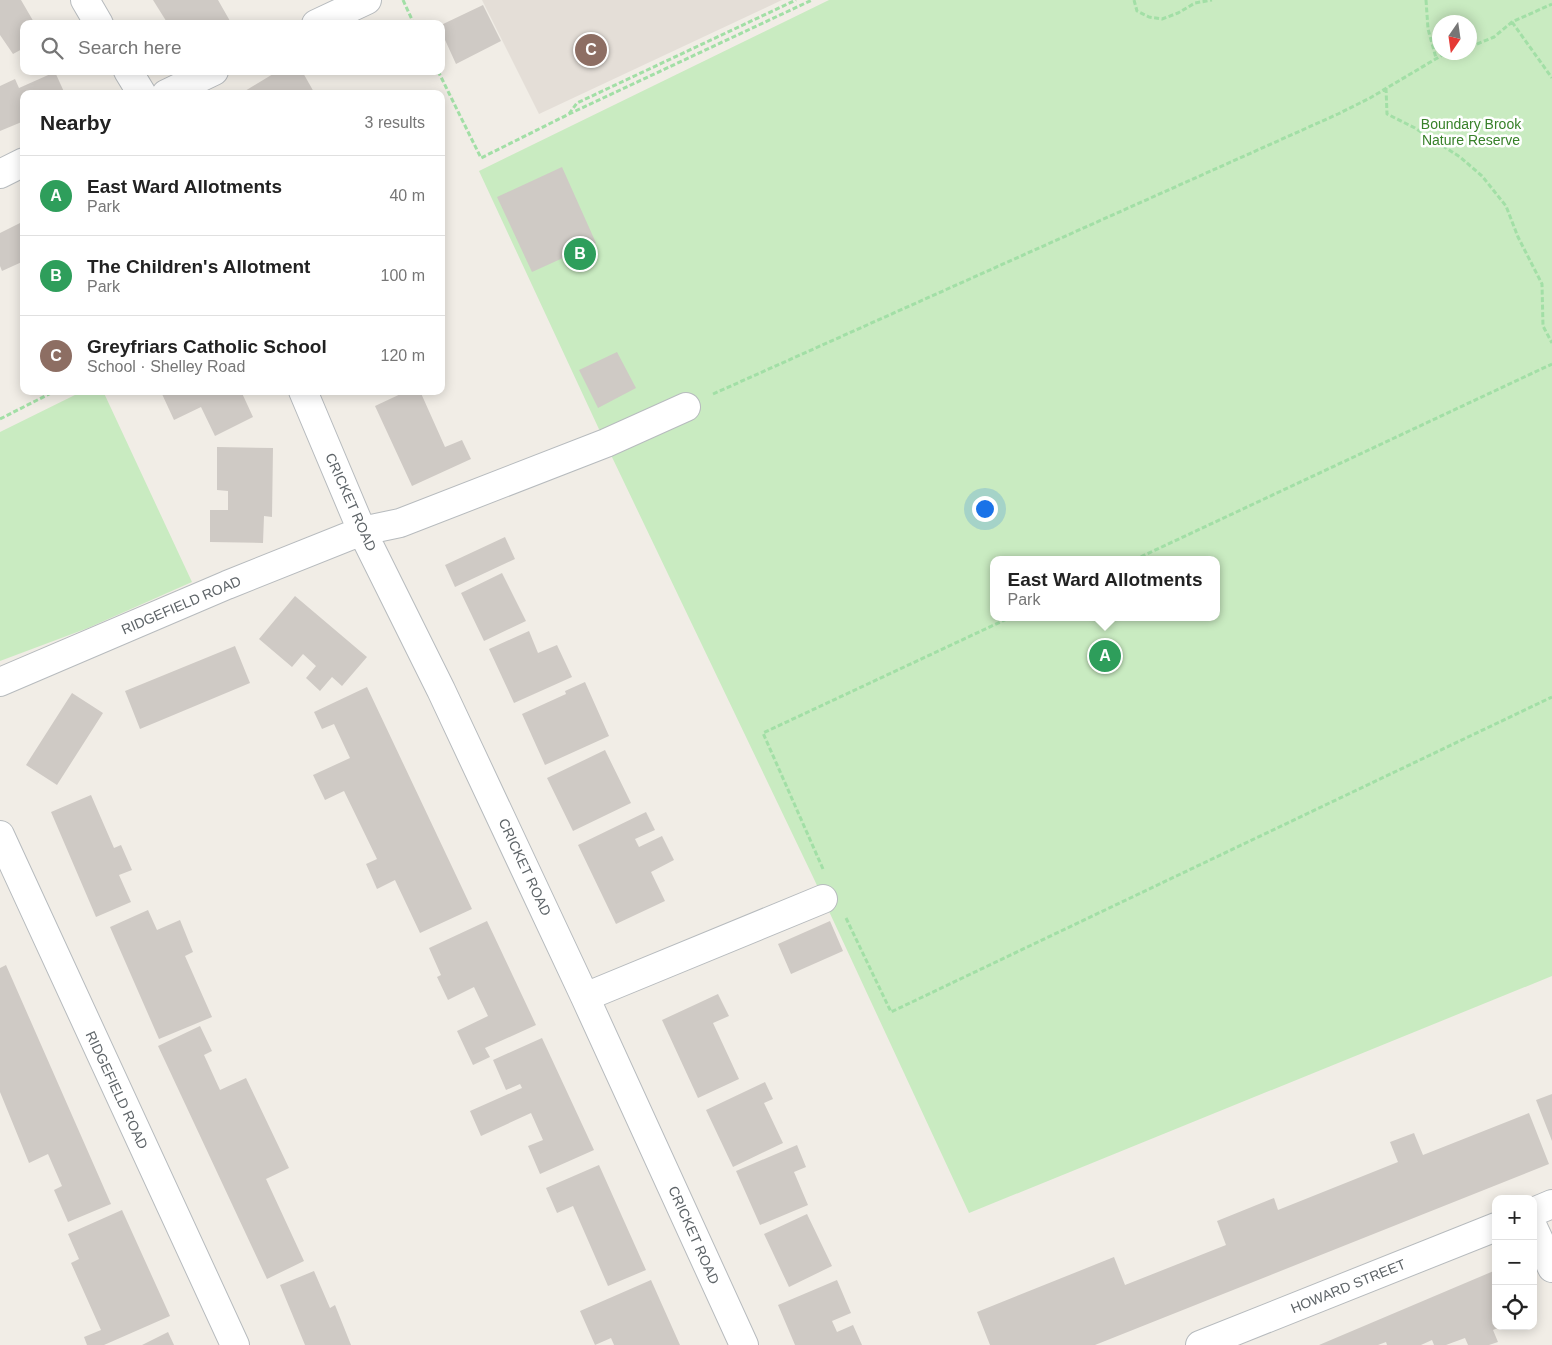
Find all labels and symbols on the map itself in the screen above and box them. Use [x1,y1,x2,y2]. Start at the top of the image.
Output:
north arrow [1432,15,1477,60]
pin: C [575,31,607,69]
park label: Boundary Brook Nature Reserve [1421,116,1522,148]
pin: B [564,235,596,273]
street label: CRICKET ROAD [322,451,380,553]
your location [972,496,998,522]
street label: RIDGEFIELD ROAD [119,573,243,637]
pin: A [1089,637,1121,675]
street label: CRICKET ROAD [495,816,555,918]
street label: RIDGEFIELD ROAD [83,1028,151,1152]
street label: CRICKET ROAD [665,1184,723,1286]
street label: HOWARD STREET [1288,1255,1408,1316]

